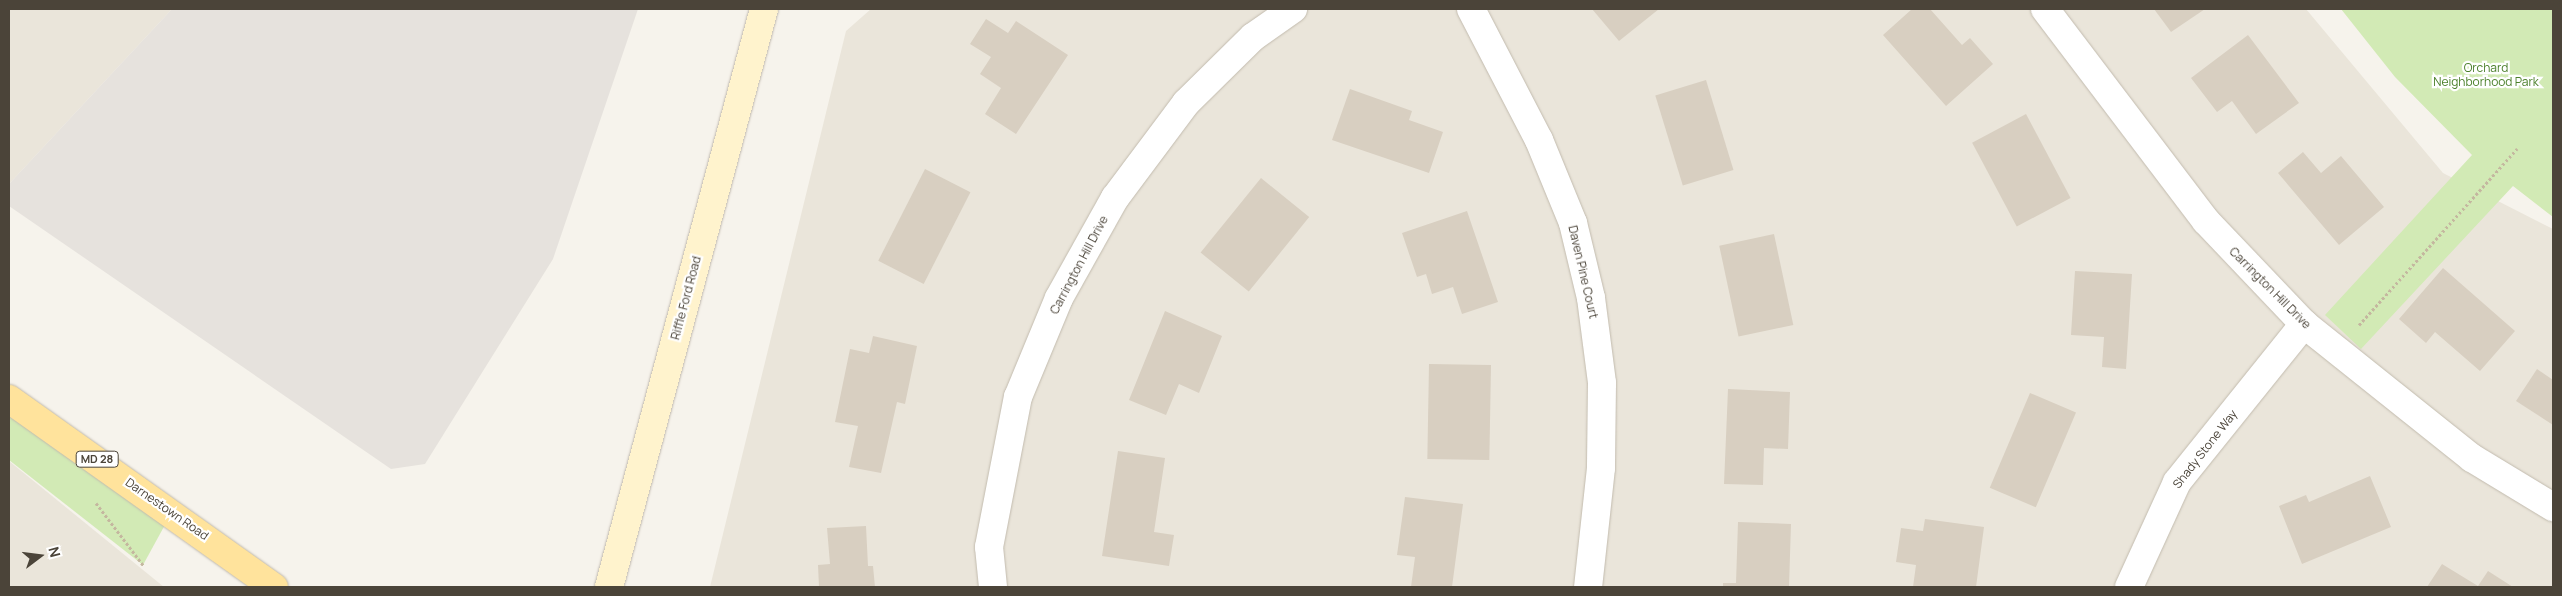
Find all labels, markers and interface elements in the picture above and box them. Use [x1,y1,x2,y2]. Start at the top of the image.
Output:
park label: Orchard Neighborhood Park [2433,61,2539,89]
street label: Carrington Hill Drive [1047,213,1111,317]
street label: Daven Pine Court [1565,224,1601,320]
street label: Carrington Hill Drive [2226,244,2314,332]
street label: Riffle Ford Road [668,255,704,341]
street label: Shady Stone Way [2170,407,2240,491]
road number: MD 28 [74,450,120,468]
street label: Darnestown Road [123,475,211,543]
north arrow [15,531,65,581]
text: N [44,545,65,559]

